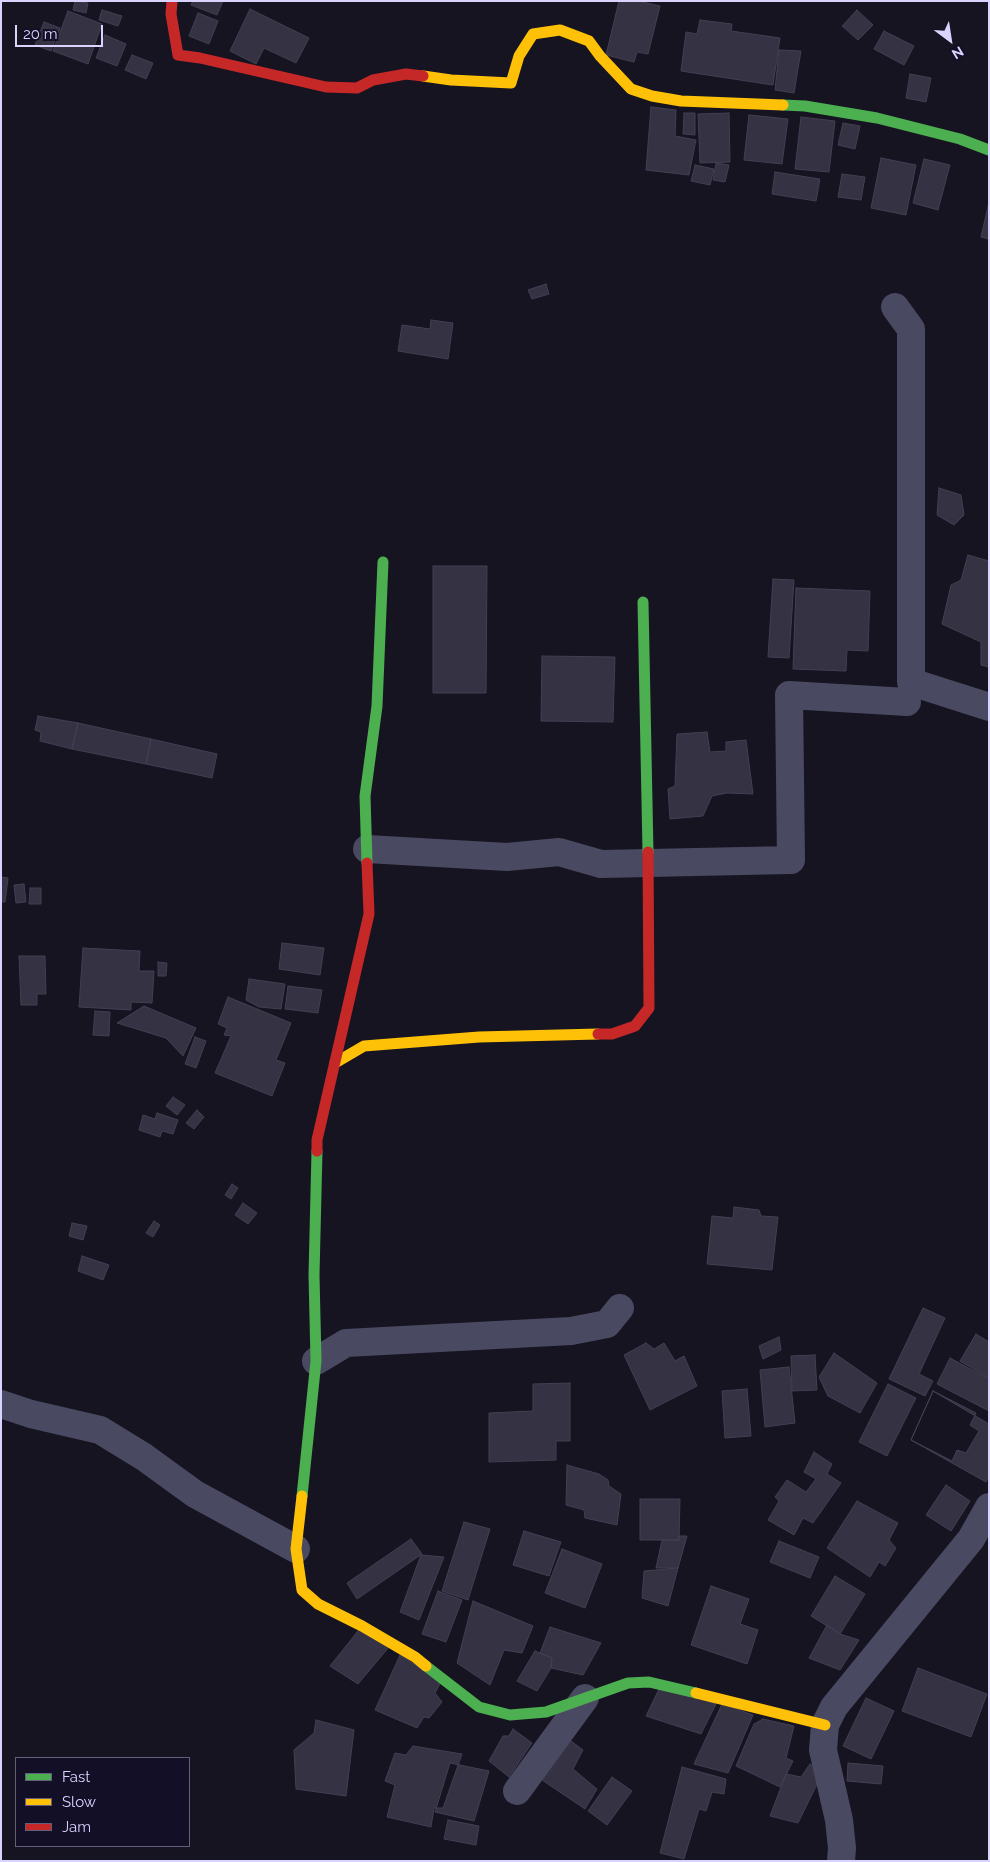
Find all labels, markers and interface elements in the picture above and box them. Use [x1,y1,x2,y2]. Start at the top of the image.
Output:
scale bar [18,15,105,47]
north arrow [925,15,975,65]
text: 20 m [23,25,58,43]
text: N [949,43,966,62]
legend [15,1757,190,1847]
text: Fast [62,1768,90,1786]
text: Slow [62,1793,96,1811]
text: Jam [62,1818,91,1836]

